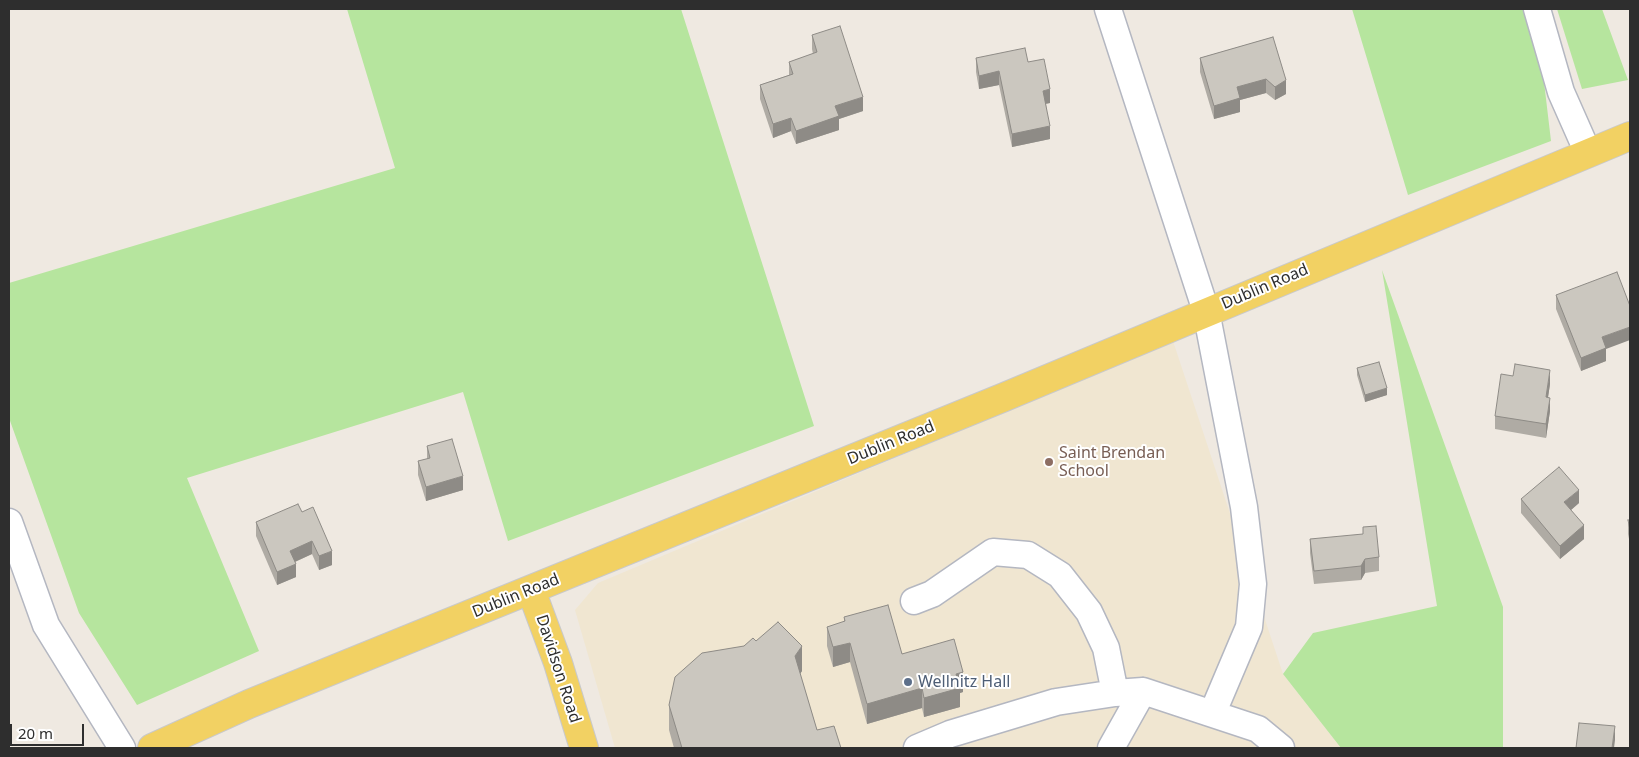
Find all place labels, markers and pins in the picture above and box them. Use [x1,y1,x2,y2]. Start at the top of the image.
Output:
place label: Saint Brendan School [1059,443,1165,481]
marker: Saint Brendan School [1043,456,1055,468]
place label: Wellnitz Hall [918,672,1010,692]
marker: Wellnitz Hall [902,676,914,688]

